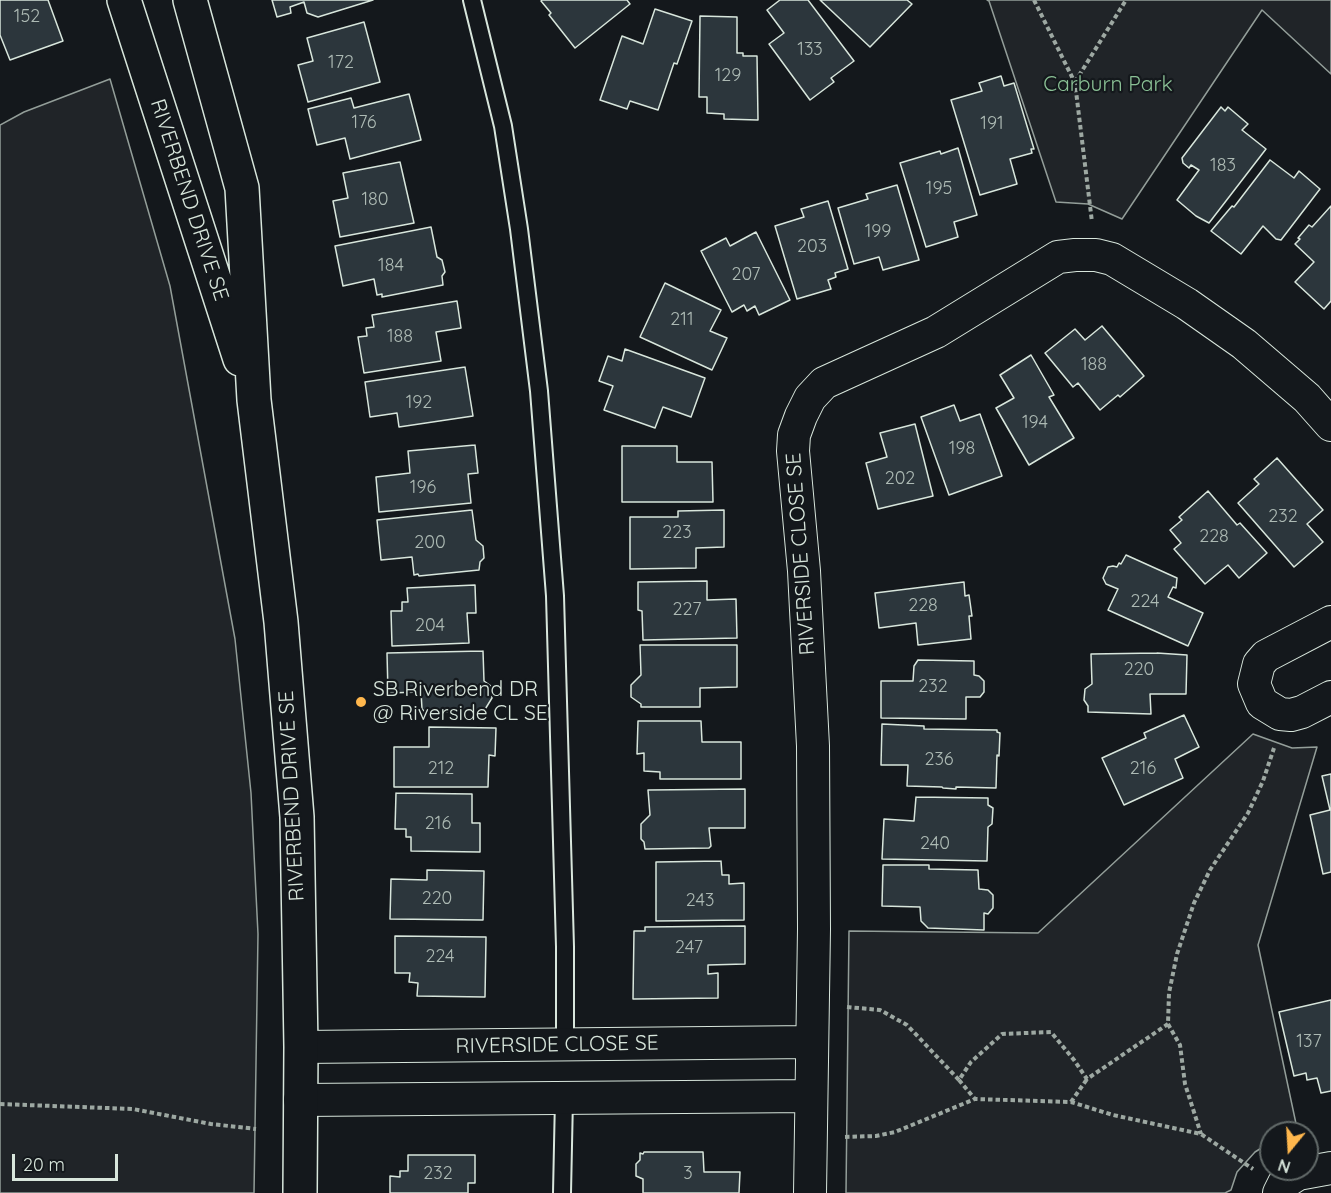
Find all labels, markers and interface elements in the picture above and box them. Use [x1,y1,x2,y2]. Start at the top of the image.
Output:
house number: 152 [14,6,40,28]
house number: 133 [797,39,823,61]
house number: 172 [328,52,354,74]
house number: 129 [715,65,741,87]
park label: Carburn Park [1043,72,1173,98]
street label: RIVERBEND DRIVE SE [144,96,234,304]
house number: 176 [351,112,377,134]
house number: 191 [980,113,1004,135]
house number: 183 [1210,155,1236,177]
house number: 195 [926,178,952,200]
house number: 180 [361,189,389,211]
house number: 199 [865,221,891,243]
house number: 203 [797,236,827,258]
house number: 184 [378,255,404,277]
house number: 207 [732,264,760,286]
house number: 211 [670,309,694,331]
house number: 188 [387,326,413,348]
house number: 188 [1081,354,1107,376]
house number: 192 [406,392,432,414]
house number: 194 [1022,412,1048,434]
house number: 198 [949,438,975,460]
street label: RIVERSIDE CLOSE SE [781,452,821,656]
house number: 202 [885,468,915,490]
house number: 196 [410,477,436,499]
house number: 232 [1268,506,1298,528]
house number: 223 [662,522,692,544]
house number: 228 [1199,526,1229,548]
house number: 200 [414,532,446,554]
house number: 224 [1130,591,1160,613]
house number: 228 [908,595,938,617]
house number: 227 [673,599,701,621]
house number: 204 [415,615,445,637]
house number: 220 [1124,659,1154,681]
house number: 232 [918,676,948,698]
place label: SB Riverbend DR @ Riverside CL SE [373,677,548,727]
street label: RIVERBEND DRIVE SE [274,690,310,902]
marker: SB Riverbend DR @ Riverside CL SE [354,695,368,709]
house number: 236 [924,749,954,771]
house number: 212 [428,758,454,780]
house number: 216 [1130,758,1156,780]
house number: 216 [425,813,451,835]
house number: 240 [920,833,950,855]
house number: 220 [422,888,452,910]
house number: 243 [686,890,714,912]
house number: 247 [675,937,703,959]
house number: 224 [425,946,455,968]
street label: RIVERSIDE CLOSE SE [455,1031,659,1059]
house number: 137 [1296,1031,1322,1053]
north arrow [1259,1121,1319,1181]
scale bar [15,1142,122,1180]
text: 20 m [23,1153,65,1176]
text: N [1275,1155,1293,1178]
house number: 232 [423,1163,453,1185]
house number: 3 [683,1163,693,1185]

